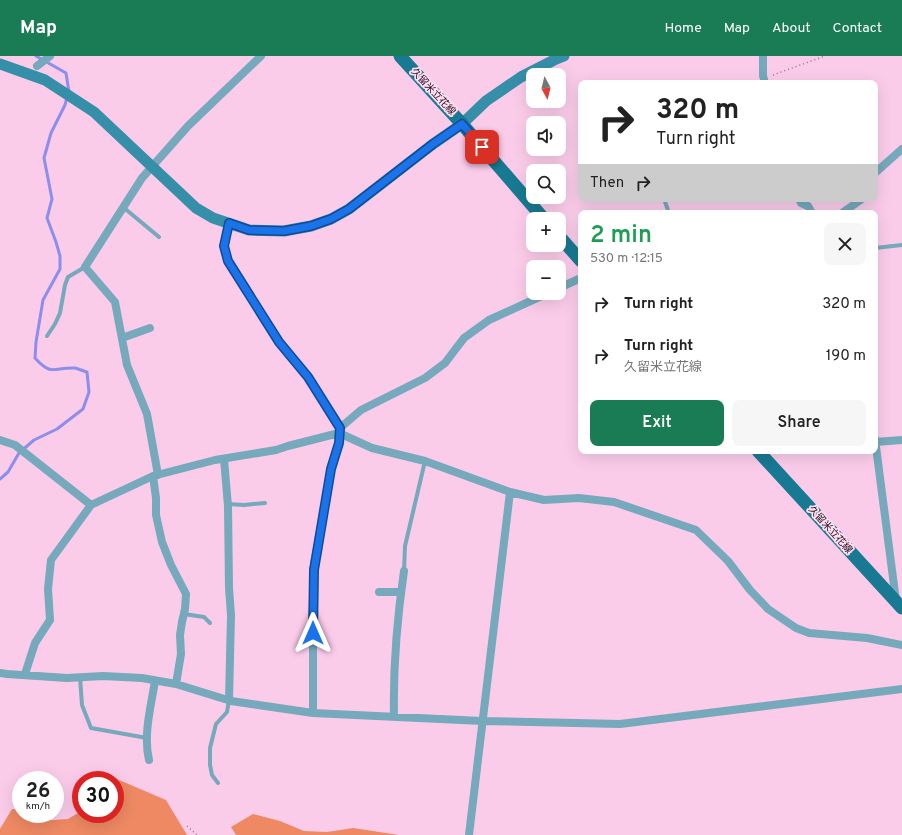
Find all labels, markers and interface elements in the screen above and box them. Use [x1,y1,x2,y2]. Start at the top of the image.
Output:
text: Map [20,16,57,40]
text: Home [665,20,702,37]
text: Map [724,20,750,37]
text: About [772,20,811,37]
text: Contact [833,20,882,37]
street label: 久留米立花線 [408,66,458,118]
north arrow [526,68,566,108]
map controls [526,68,566,300]
text: 320 m [656,93,739,129]
icon: right [590,96,642,148]
button: sound [526,116,566,156]
text: Turn right [656,128,736,151]
pin [465,130,499,164]
icon: arrive [471,136,493,158]
button: search [526,164,566,204]
icon: right [632,172,654,194]
text: Then [590,174,624,193]
button: + [526,212,566,252]
text: 2 min [590,221,652,251]
button: close [824,223,866,265]
text: 530 m · 12:15 [590,251,663,267]
button: − [526,260,566,300]
icon: right [590,293,612,315]
text: Turn right [624,295,693,314]
text: 320 m [822,295,866,314]
text: Turn right [624,337,693,356]
icon: right [590,345,612,367]
text: 190 m [826,347,866,366]
text: 久留米立花線 [624,360,702,376]
button: Exit [590,400,724,446]
button: Share [732,400,866,446]
street label: 久留米立花線 [805,503,855,557]
position arrow [292,612,334,654]
speed limit sign: 30 [72,771,124,823]
text: 26 [26,779,50,805]
text: km/h [26,800,50,813]

